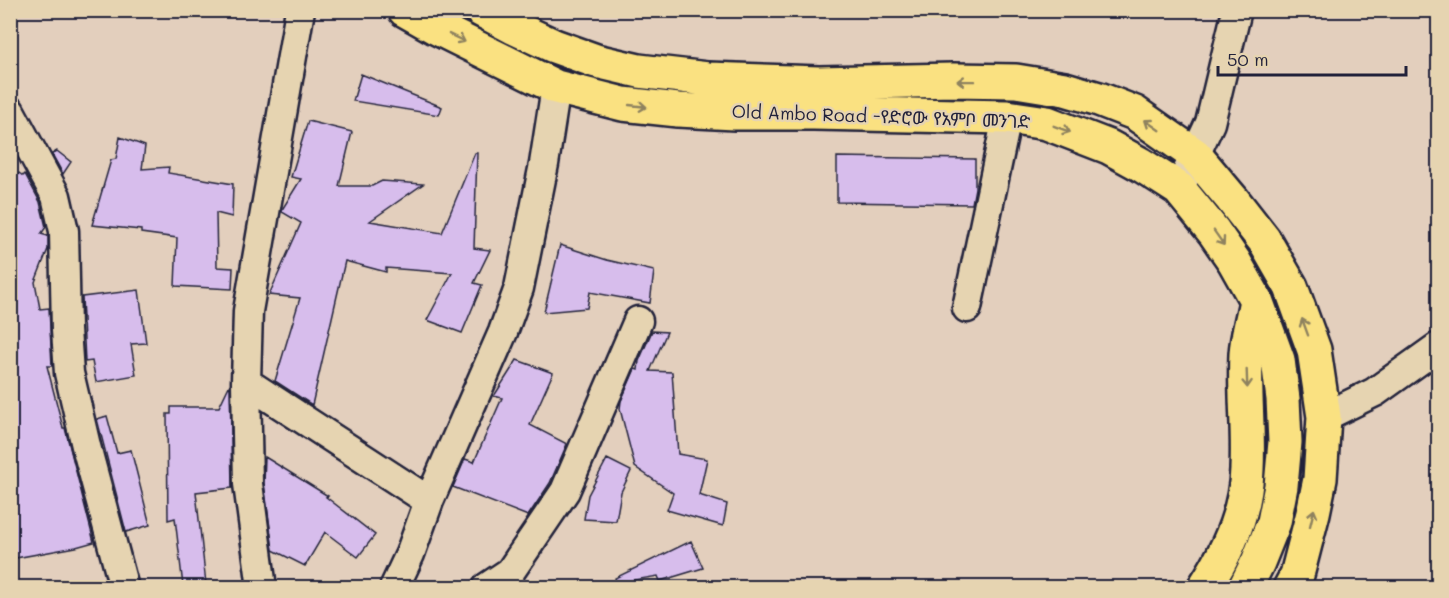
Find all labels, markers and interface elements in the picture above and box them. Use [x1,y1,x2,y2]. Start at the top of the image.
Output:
one-way arrow [447,32,465,44]
scale bar [1218,39,1406,77]
text: 50 m [1227,47,1269,71]
one-way arrow [956,75,976,86]
street label: Old Ambo Road -የድሮው የአምቦ መንገድ [731,99,1031,133]
one-way arrow [628,101,647,112]
one-way arrow [1145,119,1161,131]
one-way arrow [1052,124,1071,135]
one-way arrow [1213,229,1225,245]
one-way arrow [1299,318,1310,337]
one-way arrow [1241,368,1252,388]
one-way arrow [1306,509,1318,528]

